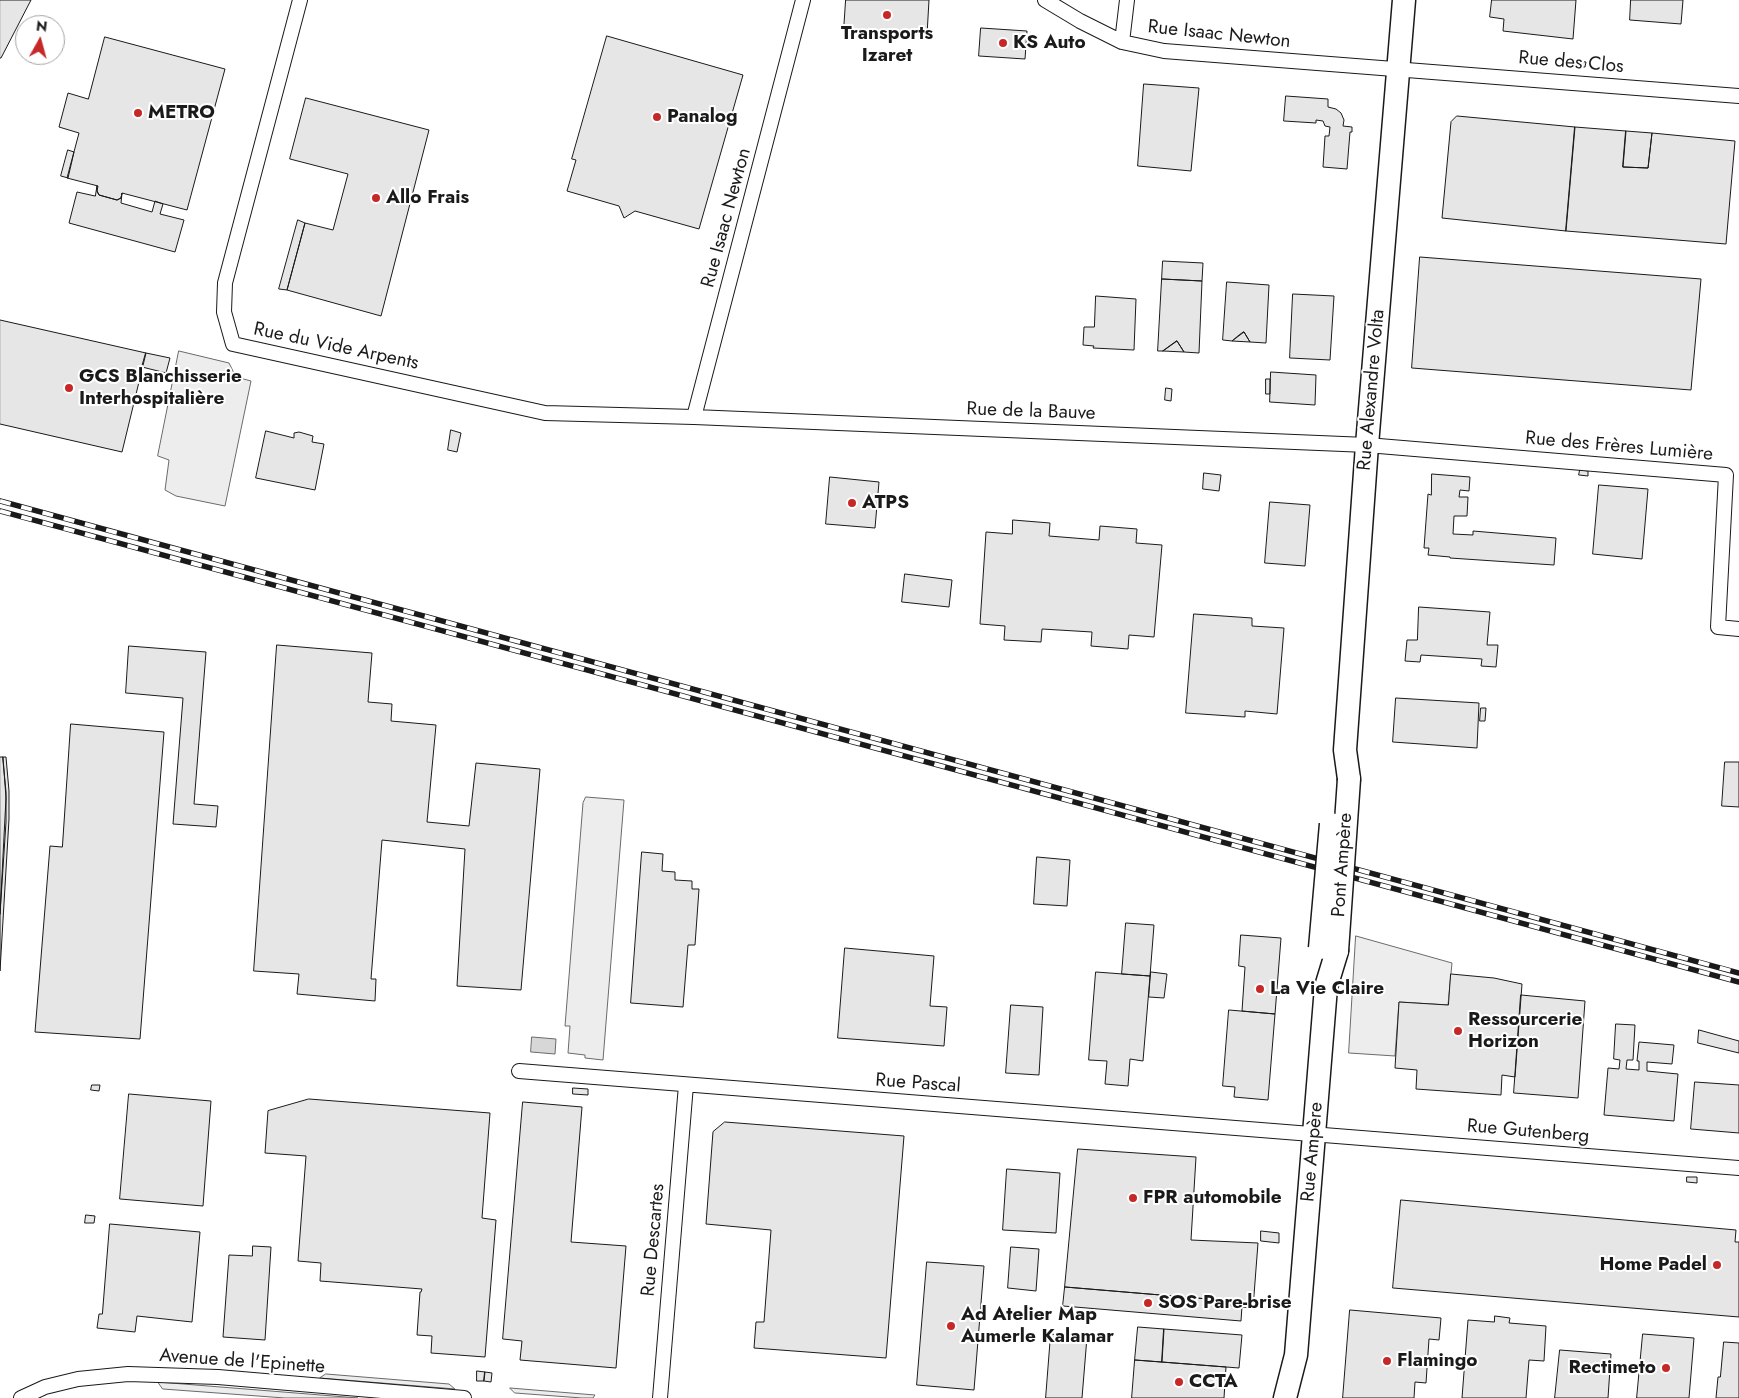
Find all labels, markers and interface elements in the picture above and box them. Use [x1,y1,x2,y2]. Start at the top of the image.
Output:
marker: Transports Izaret [881,9,893,21]
north arrow [15,15,65,65]
text: N [35,16,48,37]
street label: Rue Isaac Newton [1146,16,1292,54]
place label: Transports Izaret [841,23,933,67]
place label: KS Auto [1013,32,1086,54]
marker: KS Auto [997,37,1009,49]
street label: Rue des Clos [1517,47,1625,79]
place label: METRO [148,102,215,124]
place label: Panalog [667,106,738,128]
marker: METRO [132,107,144,119]
marker: Panalog [651,111,663,123]
street label: Rue Isaac Newton [697,146,757,290]
place label: Allo Frais [386,187,469,209]
marker: Allo Frais [370,192,382,204]
street label: Rue Alexandre Volta [1354,309,1390,471]
street label: Rue du Vide Arpents [251,318,421,376]
place label: GCS Blanchisserie Interhospitalière [79,366,242,410]
marker: GCS Blanchisserie Interhospitalière [63,382,75,394]
street label: Rue de la Bauve [966,398,1096,426]
street label: Rue des Frères Lumière [1524,427,1714,467]
place label: ATPS [862,492,909,514]
marker: ATPS [846,497,858,509]
street label: Pont Ampère [1328,812,1358,918]
place label: La Vie Claire [1270,978,1384,1000]
marker: La Vie Claire [1254,983,1266,995]
place label: Ressourcerie Horizon [1468,1009,1582,1053]
marker: Ressourcerie Horizon [1452,1025,1464,1037]
street label: Rue Pascal [875,1070,961,1098]
street label: Rue Ampère [1297,1101,1329,1203]
street label: Rue Gutenberg [1466,1115,1590,1149]
street label: Rue Descartes [638,1183,670,1297]
place label: FPR automobile [1143,1187,1282,1209]
marker: FPR automobile [1127,1192,1139,1204]
place label: Home Padel [1599,1254,1707,1276]
marker: Home Padel [1711,1259,1723,1271]
place label: SOS Pare-brise [1158,1292,1292,1314]
marker: SOS Pare-brise [1142,1297,1154,1309]
place label: Ad Atelier Map Aumerle Kalamar [961,1304,1114,1348]
marker: Ad Atelier Map Aumerle Kalamar [945,1320,957,1332]
street label: Avenue de l'Epinette [158,1345,326,1379]
place label: Flamingo [1397,1350,1477,1372]
marker: Flamingo [1381,1355,1393,1367]
place label: Rectimeto [1568,1357,1656,1379]
marker: Rectimeto [1660,1362,1672,1374]
place label: CCTA [1189,1371,1238,1393]
marker: CCTA [1173,1376,1185,1388]

